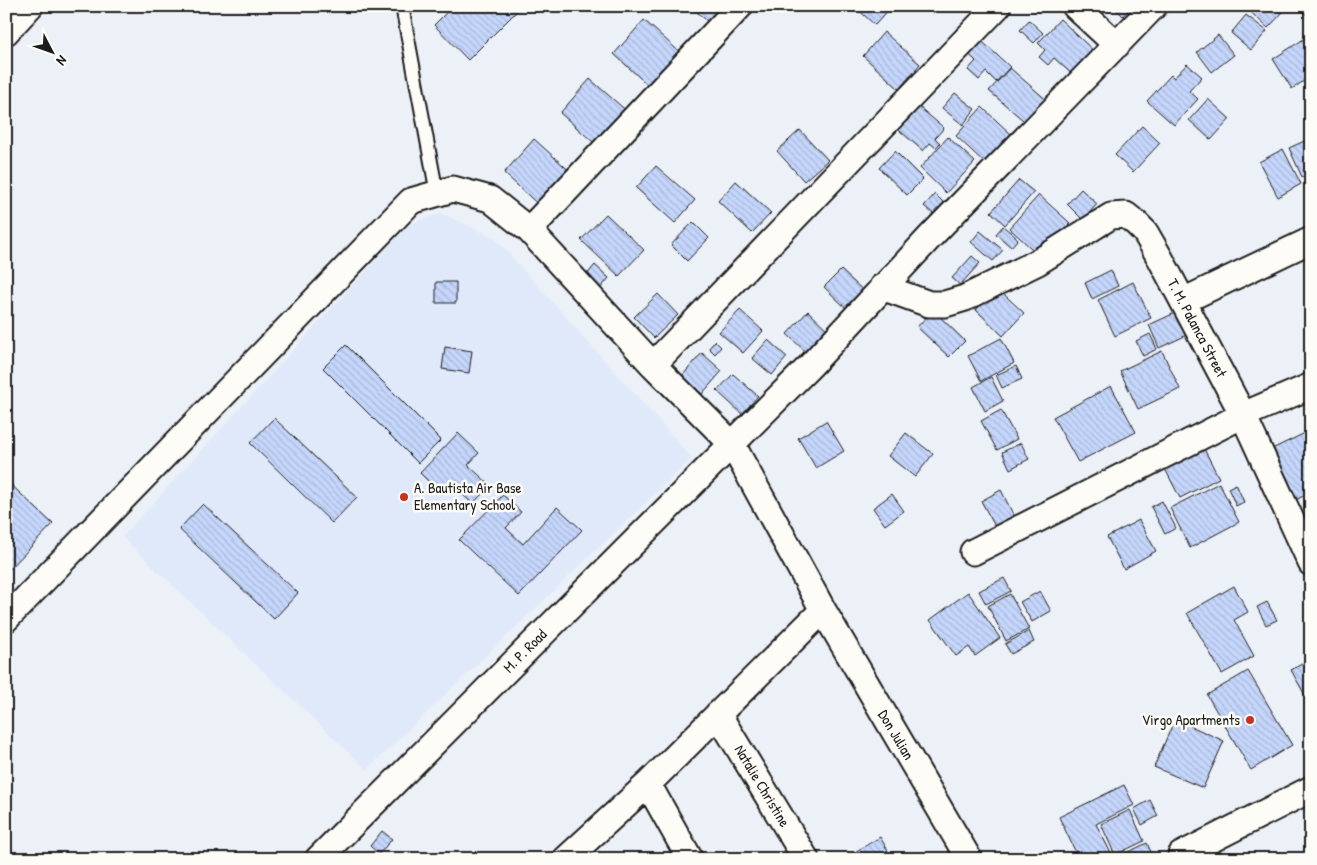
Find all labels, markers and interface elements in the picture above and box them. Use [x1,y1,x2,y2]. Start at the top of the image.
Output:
north arrow [28,28,78,78]
text: N [52,52,72,70]
street label: T. M. Palanca Street [1163,275,1233,382]
place label: A. Bautista Air Base Elementary School [414,477,521,515]
marker: A. Bautista Air Base Elementary School [398,491,410,503]
street label: M. P. Road [498,624,551,677]
street label: Don Julian [873,706,920,764]
place label: Virgo Apartments [1142,709,1240,730]
marker: Virgo Apartments [1244,714,1256,726]
street label: Natalie Christine [730,741,795,831]

